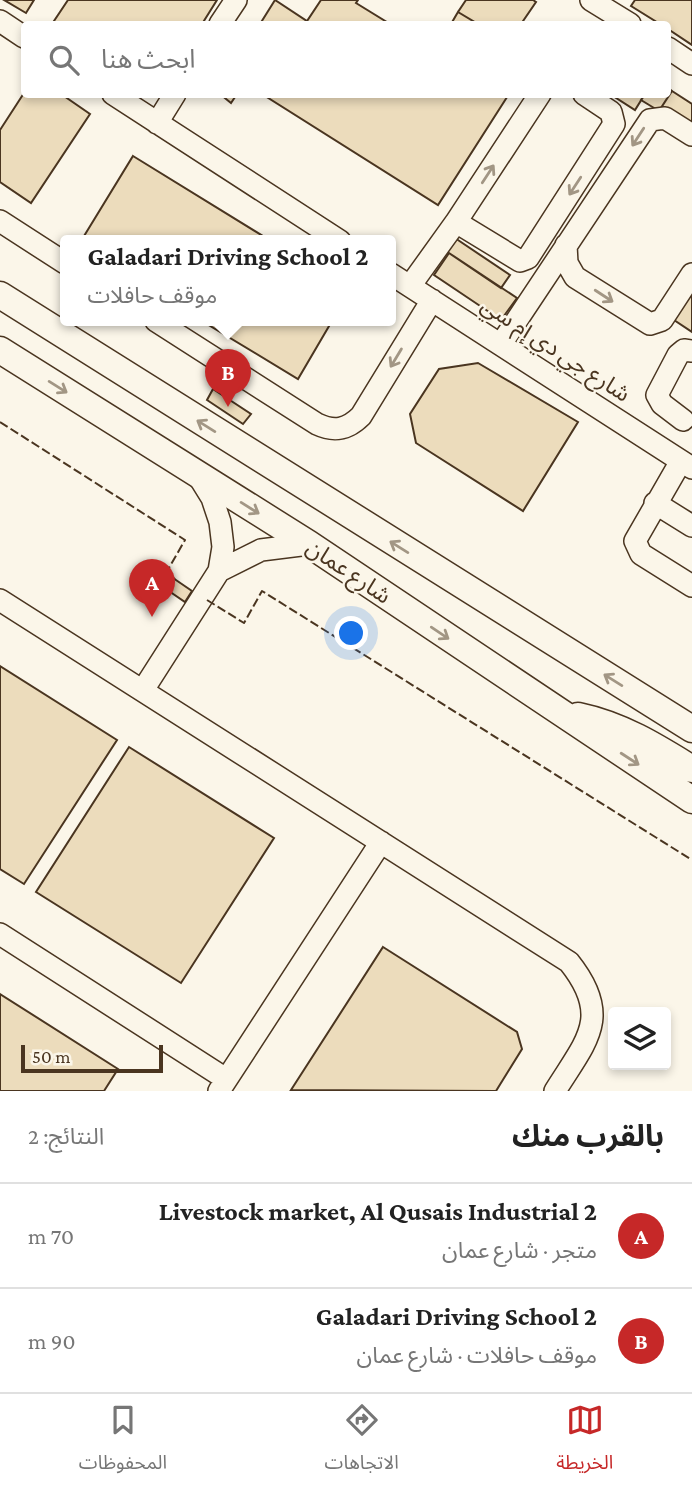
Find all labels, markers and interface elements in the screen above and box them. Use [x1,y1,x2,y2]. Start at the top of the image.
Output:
search box [21,21,671,98]
icon: search [45,41,83,79]
text: ابحث هنا [101,45,195,74]
one-way arrow [631,126,645,146]
one-way arrow [480,165,495,184]
one-way arrow [567,176,582,195]
popup [60,235,396,326]
text: Galadari Driving School 2 [87,242,369,271]
text: موقف حافلات [87,282,217,308]
one-way arrow [593,289,613,303]
street label: شارع جي دي إم سي [474,291,635,411]
one-way arrow [389,348,403,368]
pin: B [205,349,251,407]
one-way arrow [47,381,67,395]
one-way arrow [197,419,217,433]
one-way arrow [240,502,260,516]
street label: شارع عمان [300,533,396,612]
one-way arrow [390,539,410,553]
pin: A [129,559,175,617]
your location [334,616,368,650]
one-way arrow [430,626,450,640]
one-way arrow [604,672,624,686]
one-way arrow [619,752,639,766]
map controls [608,1007,671,1070]
button: layers [608,1007,671,1070]
scale bar [21,1042,163,1074]
text: 50 m [32,1046,71,1067]
text: بالقرب منك [512,1119,664,1152]
text: النتائج: 2 [28,1123,104,1149]
text: Livestock market, Al Qusais Industrial 2 [159,1197,597,1226]
text: 70 m [28,1223,74,1249]
text: A [634,1223,648,1249]
text: متجر · شارع عمان [442,1237,597,1263]
text: Galadari Driving School 2 [316,1302,597,1331]
text: 90 m [28,1328,76,1354]
text: B [634,1328,648,1354]
text: موقف حافلات · شارع عمان [356,1342,597,1368]
tab: المحفوظات [79,1401,167,1483]
tab: الاتجاهات [325,1401,399,1483]
tab: الخريطة [556,1401,613,1483]

